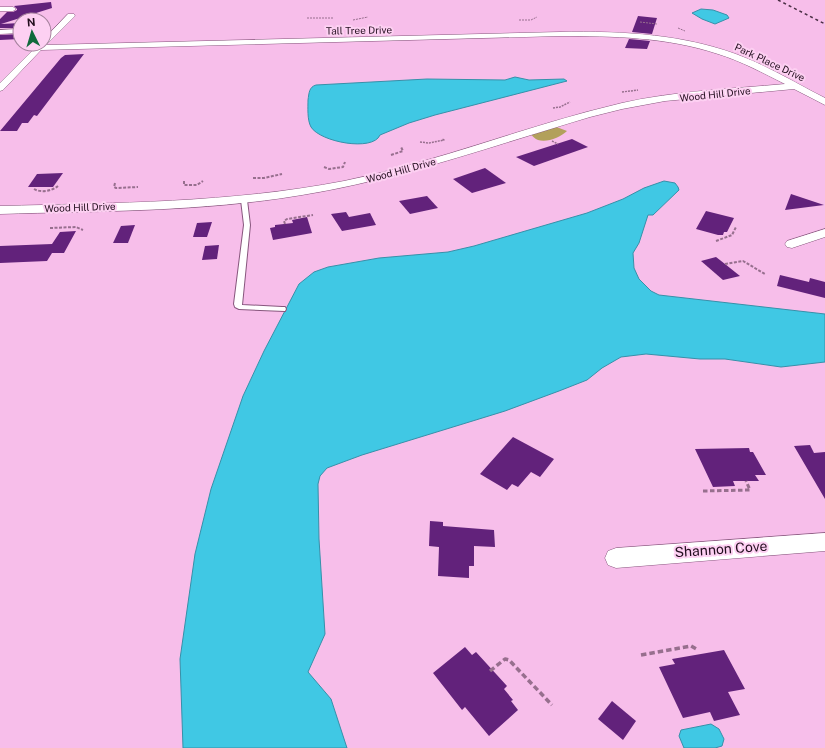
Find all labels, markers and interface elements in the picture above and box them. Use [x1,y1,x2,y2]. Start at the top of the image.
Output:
north arrow [12,12,52,52]
text: N [26,16,36,28]
street label: Tall Tree Drive [326,23,393,37]
street label: Park Place Drive [733,41,807,84]
street label: Wood Hill Drive [679,84,751,104]
street label: Wood Hill Drive [365,155,437,185]
street label: Wood Hill Drive [44,200,116,214]
street label: Shannon Cove [674,538,768,560]

